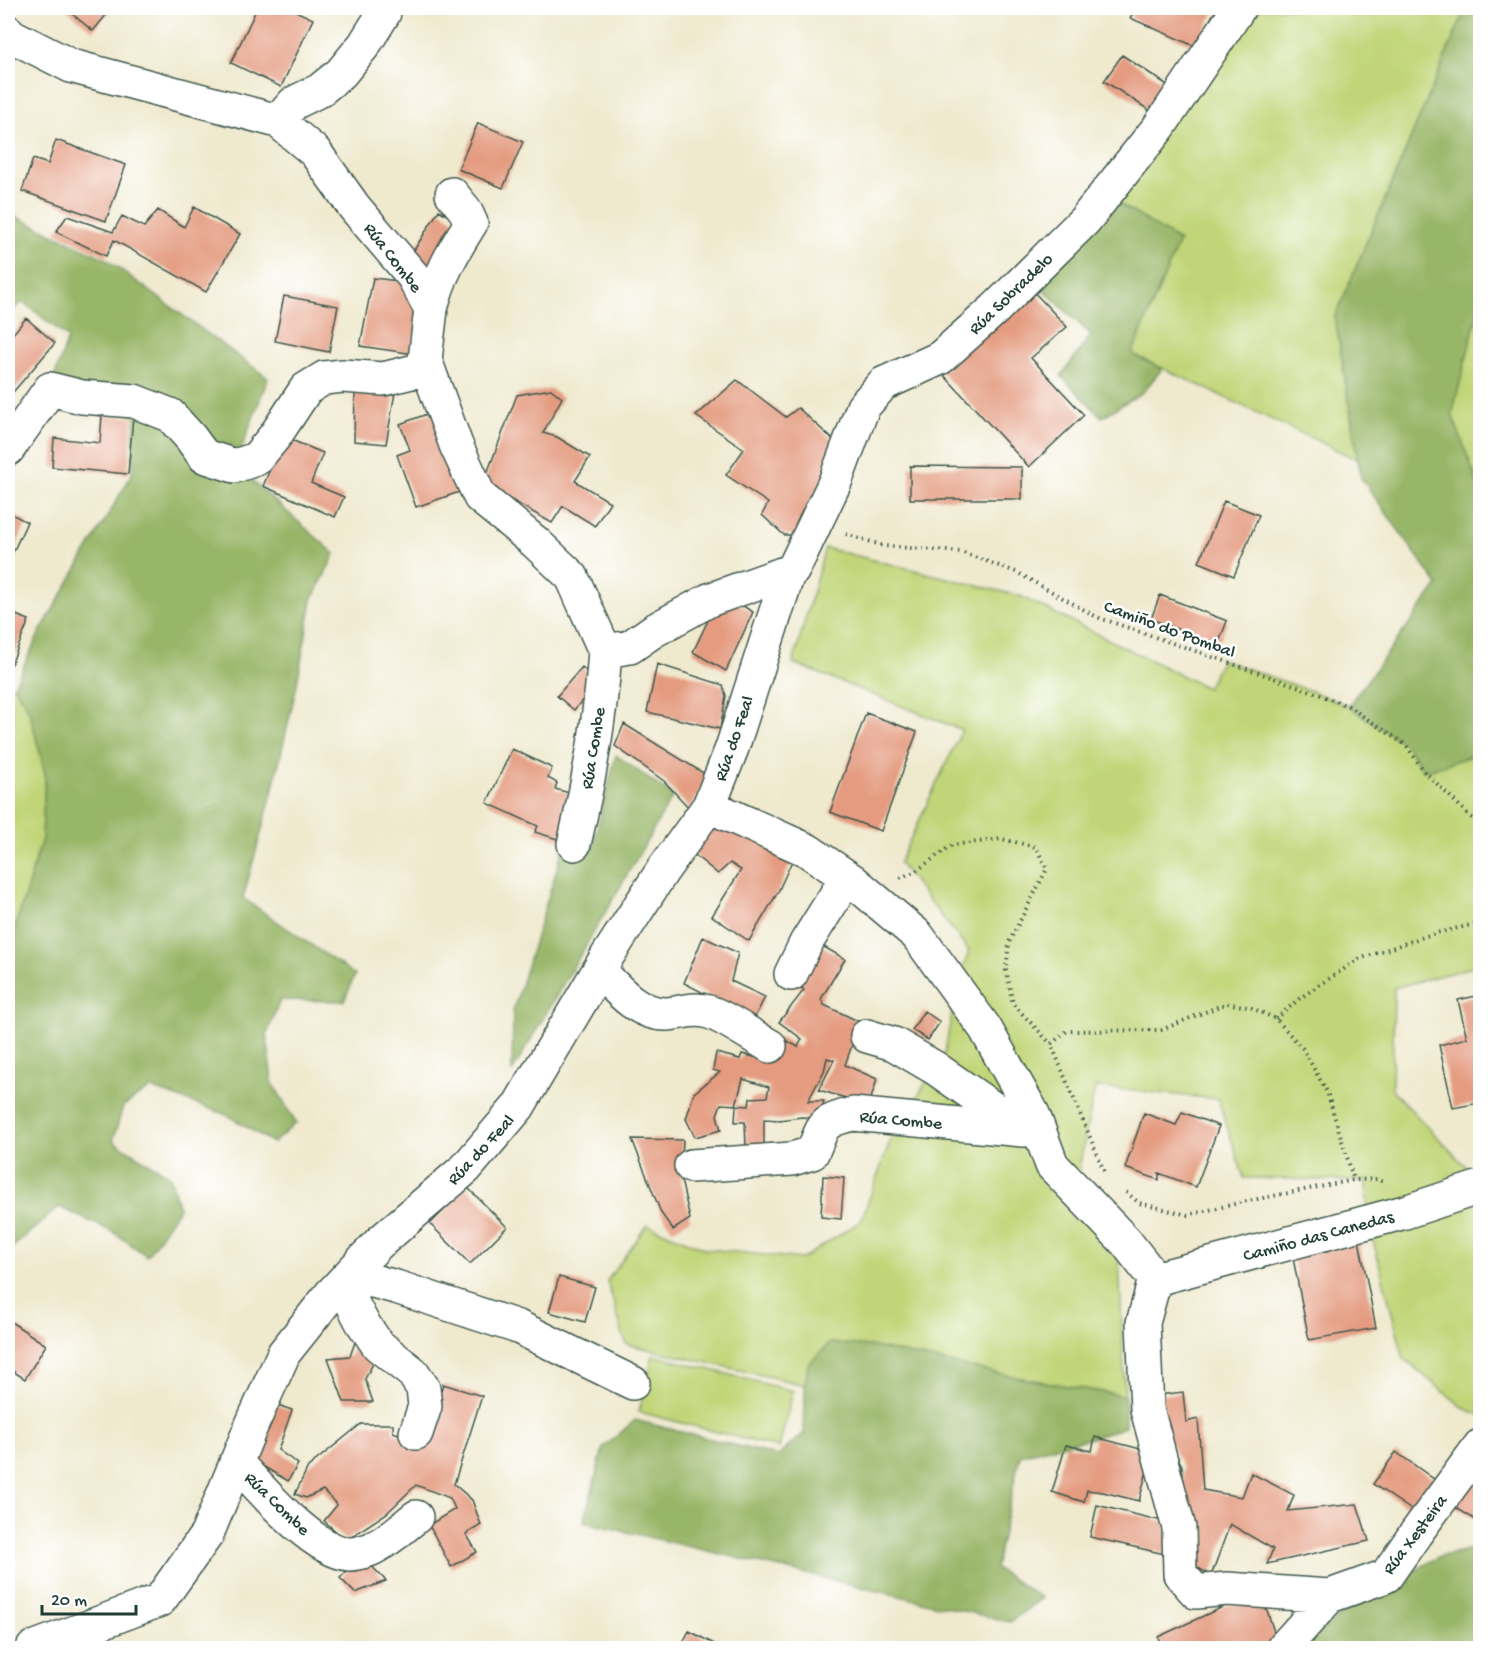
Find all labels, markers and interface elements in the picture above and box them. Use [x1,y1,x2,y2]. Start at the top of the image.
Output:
street label: Rúa Combe [358,219,426,298]
street label: Rúa Sobradelo [965,249,1058,340]
street label: Camiño do Pombal [1101,597,1238,664]
street label: Rúa do Feal [711,693,760,784]
street label: Rúa Combe [578,705,611,791]
street label: Rúa Combe [859,1107,944,1136]
street label: Rúa do Feal [444,1111,520,1190]
street label: Camiño das Canedas [1241,1207,1397,1268]
street label: Rúa Combe [239,1468,314,1542]
street label: Rúa Xesteira [1379,1491,1453,1580]
scale bar [42,1578,136,1616]
text: 20 m [51,1591,87,1612]

